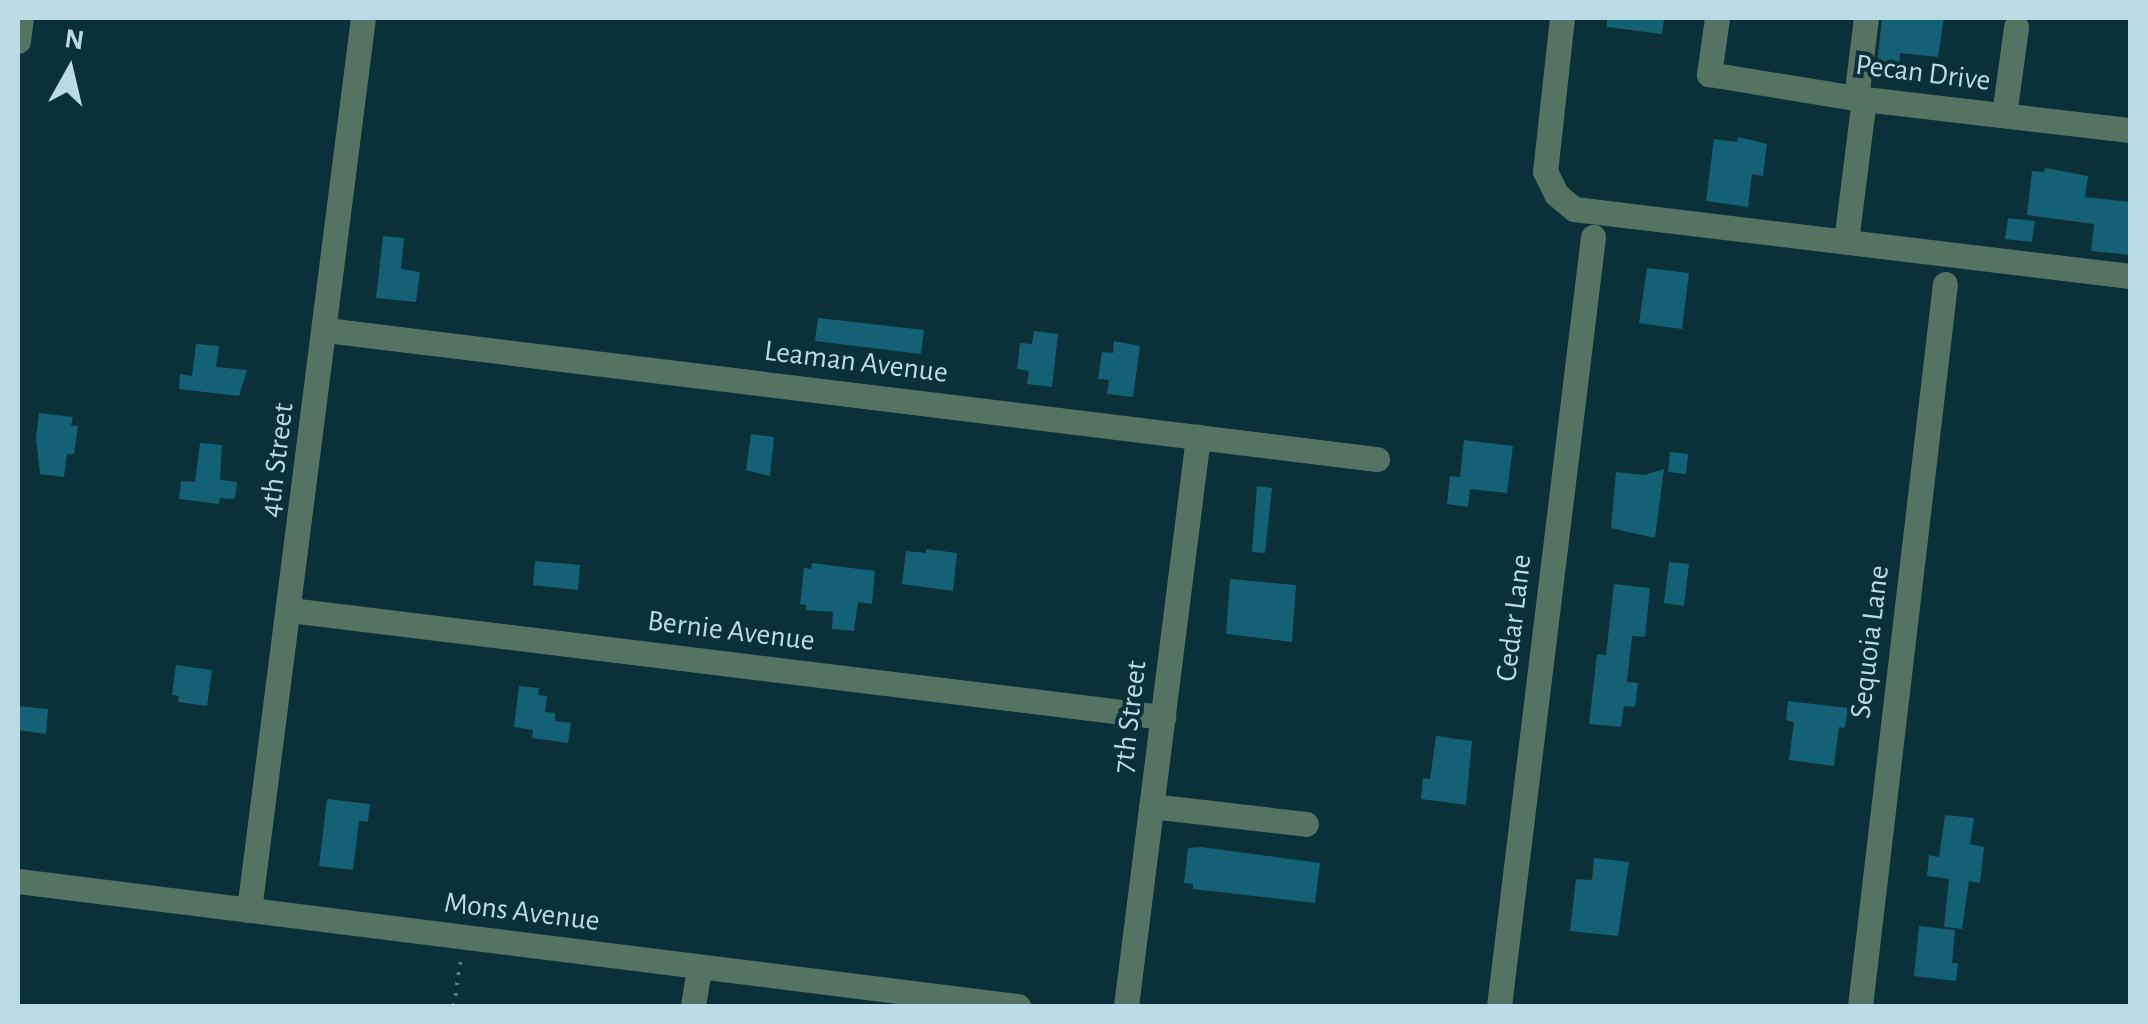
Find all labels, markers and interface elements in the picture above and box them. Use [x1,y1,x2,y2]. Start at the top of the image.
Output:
north arrow [20,20,120,120]
text: N [63,25,86,56]
street label: Pecan Drive [1853,47,1993,99]
street label: Leaman Avenue [762,333,950,391]
street label: 4th Street [252,401,302,519]
street label: Cedar Lane [1488,552,1540,684]
street label: Sequoia Lane [1843,563,1897,721]
street label: Bernie Avenue [645,603,817,659]
street label: 7th Street [1105,659,1155,775]
street label: Mons Avenue [442,885,602,939]

